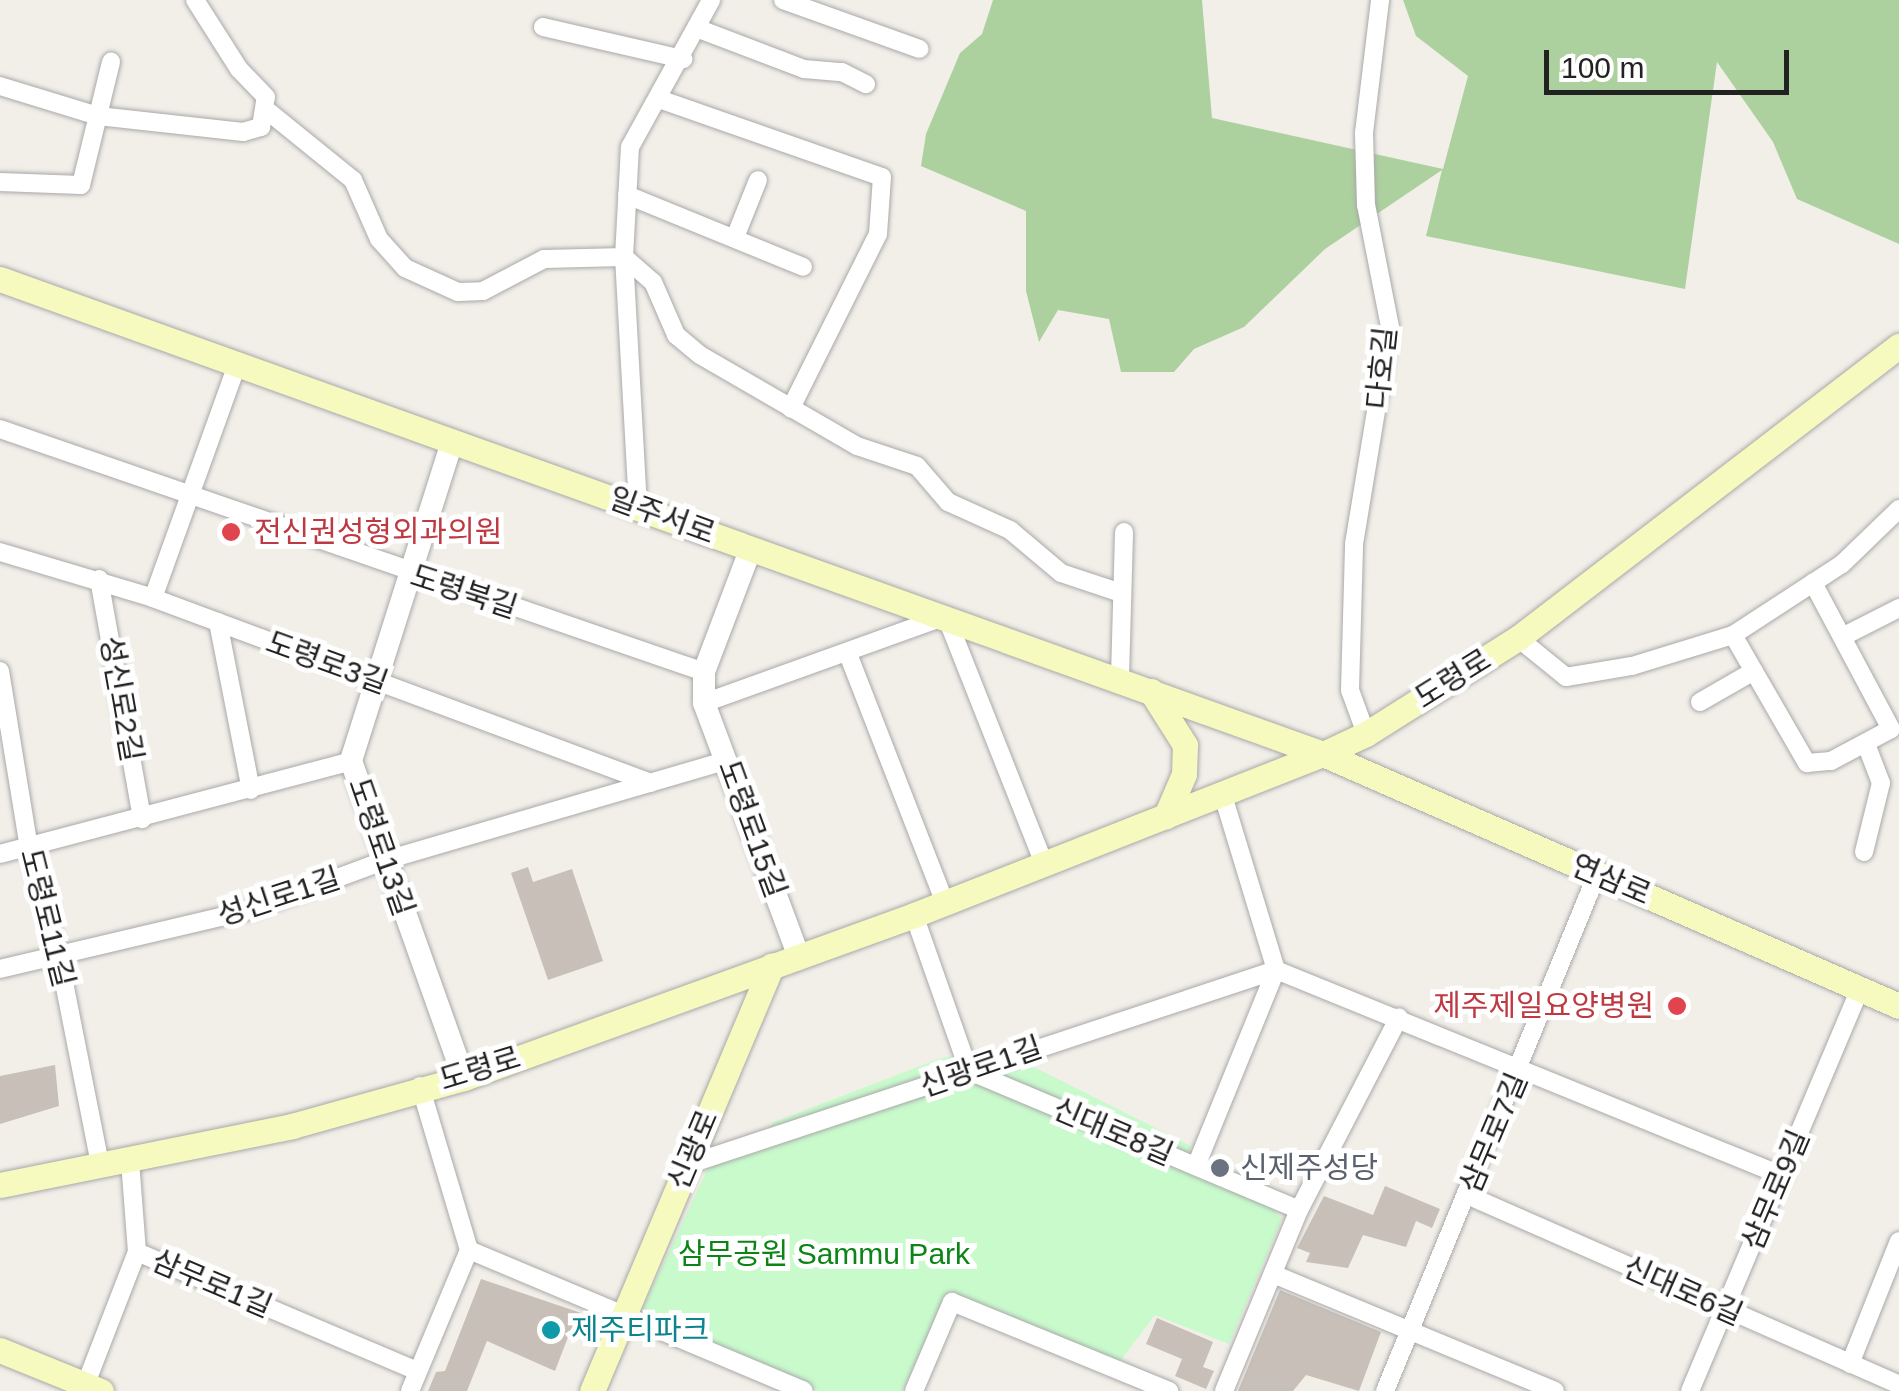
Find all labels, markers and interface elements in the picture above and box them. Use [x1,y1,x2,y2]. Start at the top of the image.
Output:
scale bar [1549,30,1794,92]
text: 100 m [1561,51,1644,84]
street label: 다호길 [1360,325,1404,411]
street label: 일주서로 [604,480,720,552]
place label: 전신권성형외과의원 [254,514,502,550]
marker: 전신권성형외과의원 [218,519,244,545]
street label: 도령북길 [406,558,522,626]
street label: 도령로3길 [261,624,393,702]
street label: 성신로2길 [92,633,150,765]
street label: 도령로 [1408,642,1498,716]
street label: 도령로15길 [710,755,794,903]
street label: 도령로13길 [341,773,421,921]
street label: 도령로11길 [12,845,82,991]
street label: 연삼로 [1566,847,1656,913]
street label: 성신로1길 [213,860,345,934]
place label: 제주제일요양병원 [1433,988,1654,1024]
marker: 제주제일요양병원 [1664,993,1690,1019]
street label: 신광로1길 [915,1029,1047,1105]
street label: 도령로 [435,1040,525,1098]
street label: 삼무로7길 [1453,1067,1535,1199]
street label: 신대로8길 [1047,1091,1179,1173]
street label: 신광로 [660,1105,726,1195]
street label: 삼무로9길 [1735,1124,1817,1256]
place label: 신제주성당 [1240,1150,1378,1186]
marker: 신제주성당 [1209,1157,1231,1179]
park label: 삼무공원 Sammu Park [678,1236,970,1272]
street label: 삼무로1길 [146,1243,278,1325]
street label: 신대로6길 [1618,1249,1748,1333]
place label: 제주티파크 [571,1312,709,1348]
marker: 제주티파크 [540,1319,562,1341]

